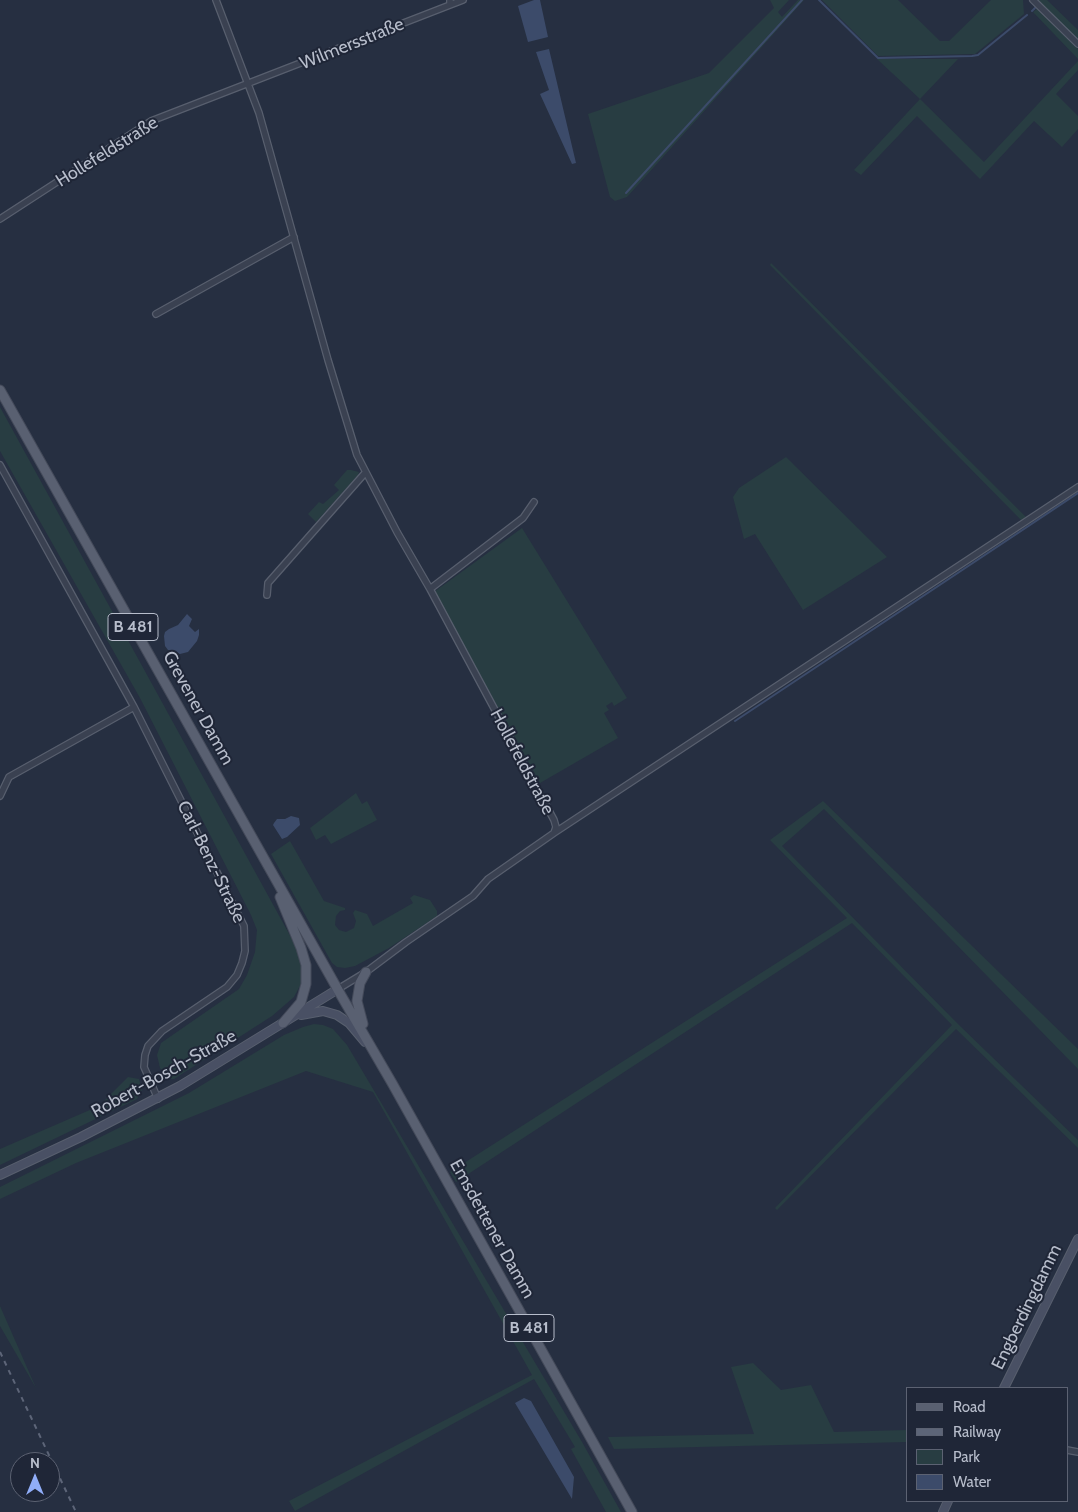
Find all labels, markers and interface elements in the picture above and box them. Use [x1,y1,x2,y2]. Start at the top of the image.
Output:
street label: Wilmersstraße [297,13,407,75]
street label: Hollefeldstraße [52,112,162,192]
road number: B 481 [108,614,158,640]
street label: Grevener Damm [158,647,238,769]
street label: Hollefeldstraße [485,706,559,818]
street label: Carl-Benz-Straße [172,798,250,926]
street label: Robert-Bosch-Straße [88,1025,240,1123]
street label: Emsdettener Damm [445,1156,539,1302]
street label: Engberdingdamm [987,1241,1067,1373]
road number: B 481 [504,1315,554,1342]
legend [906,1387,1068,1502]
text: Road [953,1398,986,1416]
text: Railway [953,1423,1001,1441]
text: Park [953,1448,980,1466]
north arrow [10,1452,60,1502]
text: N [30,1454,40,1472]
text: Water [953,1473,991,1491]

